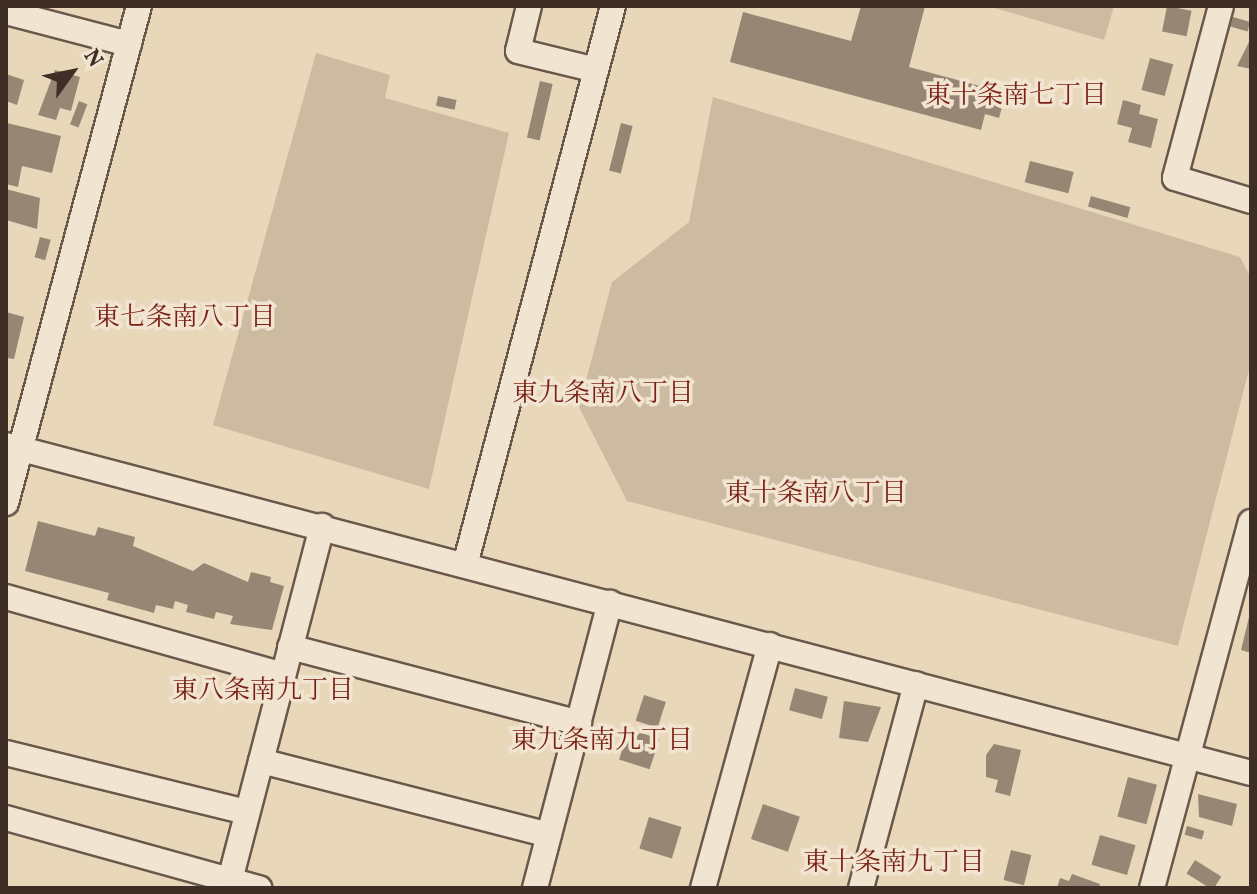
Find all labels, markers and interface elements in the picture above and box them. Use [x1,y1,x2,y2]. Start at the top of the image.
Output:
north arrow [32,32,112,112]
text: N [75,44,110,74]
district label: 東十条南七丁目 [925,81,1107,113]
district label: 東七条南八丁目 [94,303,276,335]
district label: 東九条南八丁目 [512,379,694,411]
district label: 東十条南八丁目 [725,479,907,511]
district label: 東八条南九丁目 [172,676,354,708]
district label: 東九条南九丁目 [511,726,693,758]
district label: 東十条南九丁目 [803,848,985,880]

